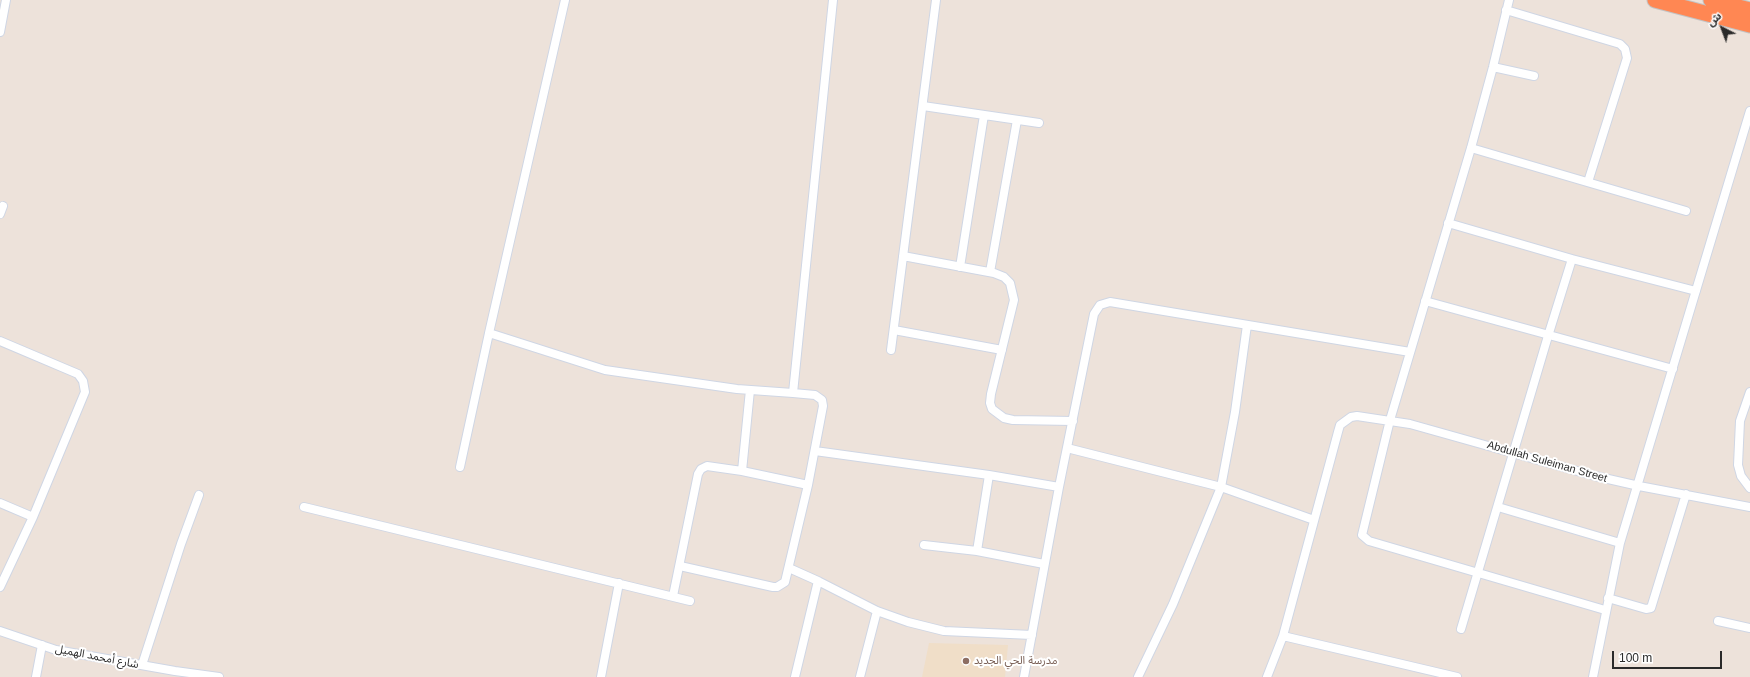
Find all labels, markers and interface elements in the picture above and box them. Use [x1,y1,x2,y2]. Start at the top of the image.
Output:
north arrow [1702,8,1742,48]
text: ش [1704,10,1724,29]
street label: Abdullah Suleiman Street [1486,439,1608,485]
street label: شارع أمحمد الهميل [54,642,140,672]
scale bar [1614,643,1724,669]
text: 100 m [1619,651,1652,665]
place label: مدرسة الحي الجديد [974,654,1057,668]
marker: مدرسة الحي الجديد [961,656,971,666]

